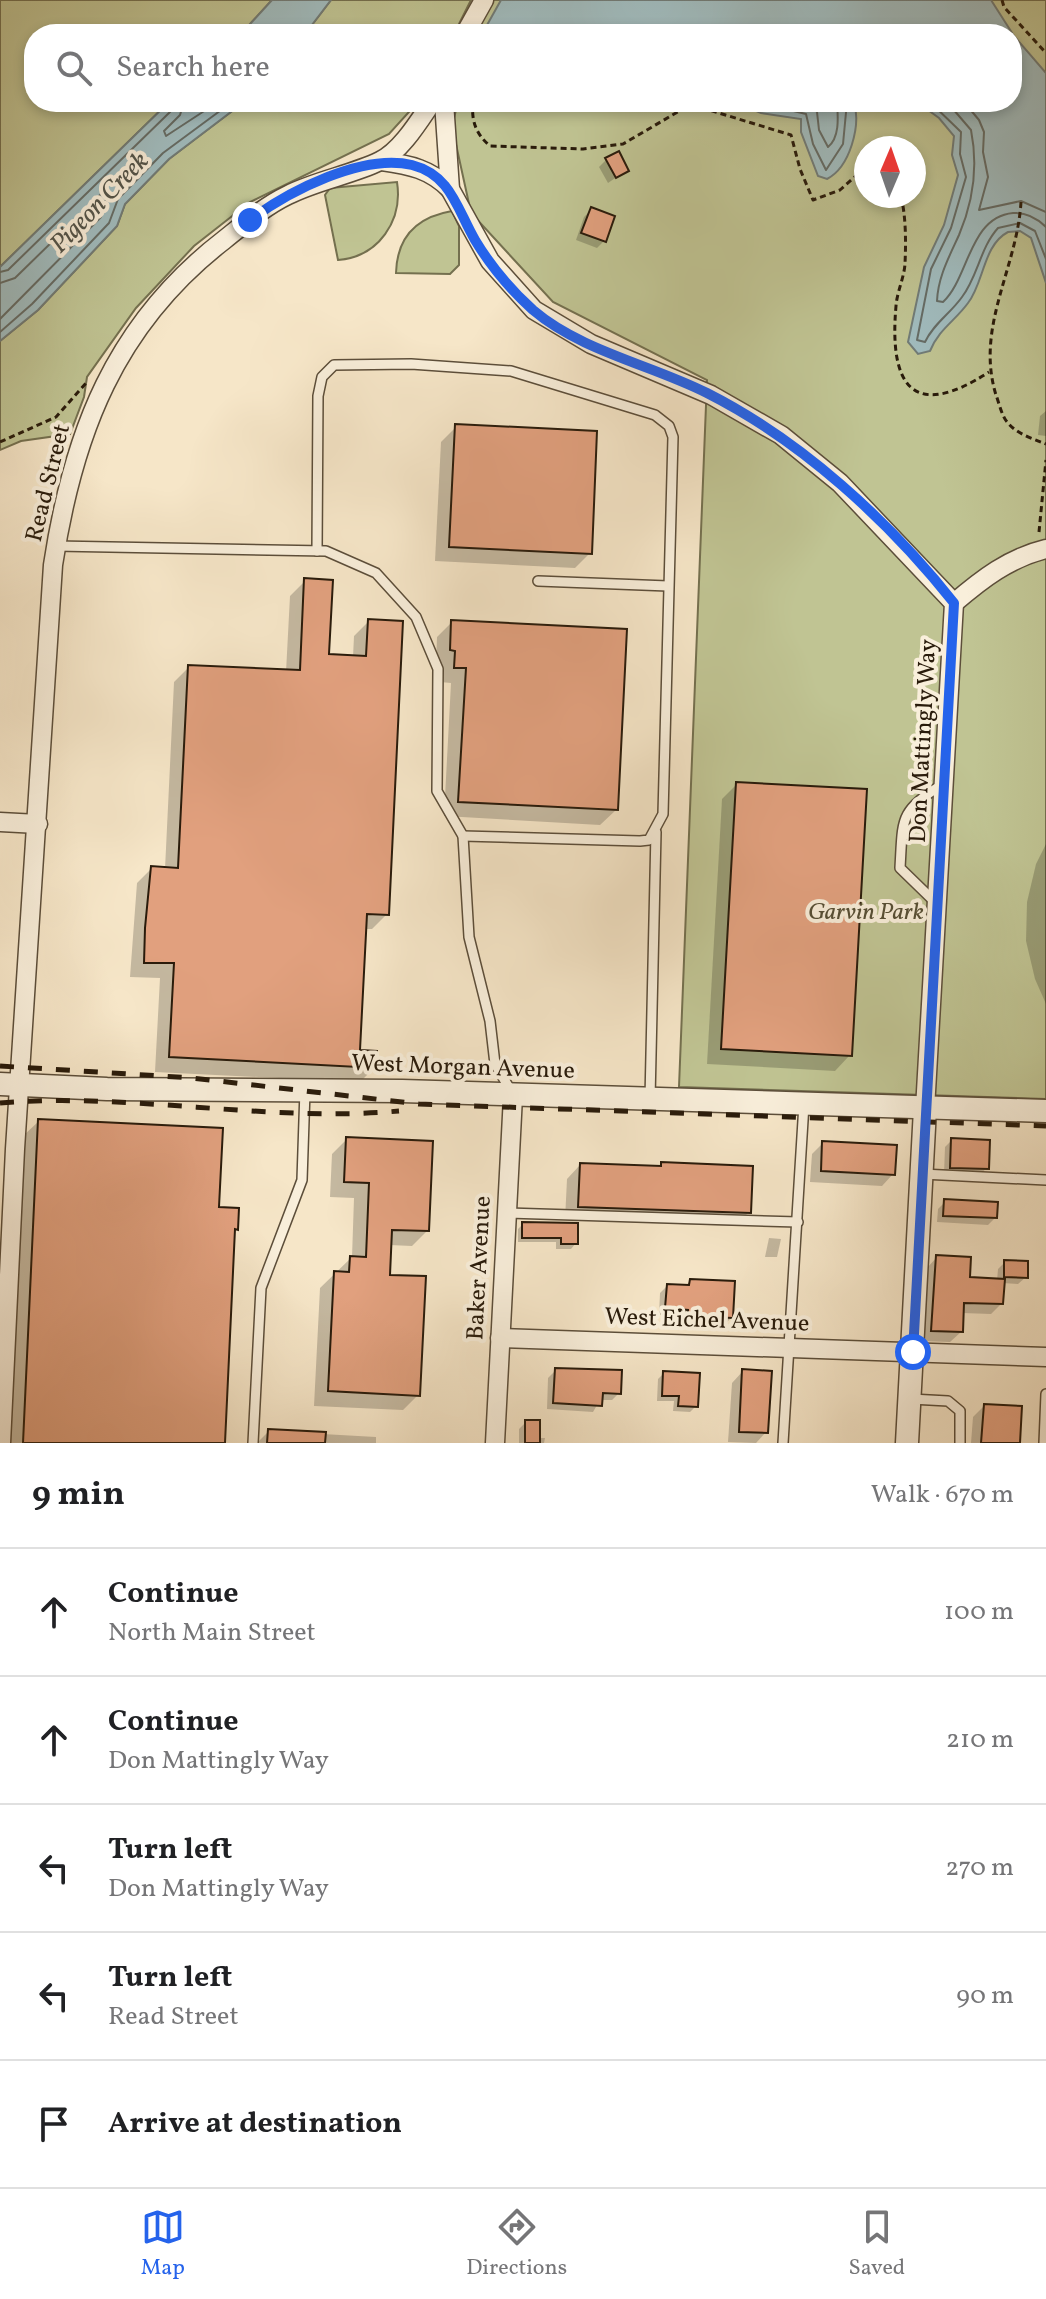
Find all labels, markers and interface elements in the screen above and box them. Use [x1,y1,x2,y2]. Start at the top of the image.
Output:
search box [24,24,1022,112]
icon: search [52,46,96,90]
text: Search here [116,47,270,89]
north arrow [854,136,926,208]
water label: Pigeon Creek [42,144,158,262]
route end [232,202,268,238]
street label: Read Street [18,420,80,546]
street label: Don Mattingly Way [902,638,946,844]
park label: Garvin Park [808,896,924,930]
street label: West Morgan Avenue [351,1047,575,1089]
street label: Baker Avenue [459,1195,501,1341]
street label: West Eichel Avenue [604,1300,810,1342]
route start [895,1334,931,1370]
text: 9 min [32,1472,125,1519]
text: Walk · 670 m [871,1477,1014,1513]
text: Continue [108,1573,239,1615]
icon: ahead [32,1590,76,1634]
text: 100 m [944,1594,1014,1630]
text: North Main Street [108,1615,316,1651]
text: Continue [108,1701,239,1743]
icon: ahead [32,1718,76,1762]
text: 210 m [946,1722,1014,1758]
text: Don Mattingly Way [108,1743,329,1779]
text: Turn left [108,1829,232,1871]
icon: left [32,1846,76,1890]
text: 270 m [945,1850,1014,1886]
text: Don Mattingly Way [108,1871,329,1907]
text: Turn left [108,1957,232,1999]
icon: left [32,1974,76,2018]
text: 90 m [956,1978,1014,2014]
text: Read Street [108,1999,239,2035]
icon: arrive [32,2102,76,2146]
text: Arrive at destination [108,2103,402,2145]
tab: Map [141,2205,185,2284]
tab: Directions [466,2205,567,2284]
tab: Saved [849,2205,905,2284]

